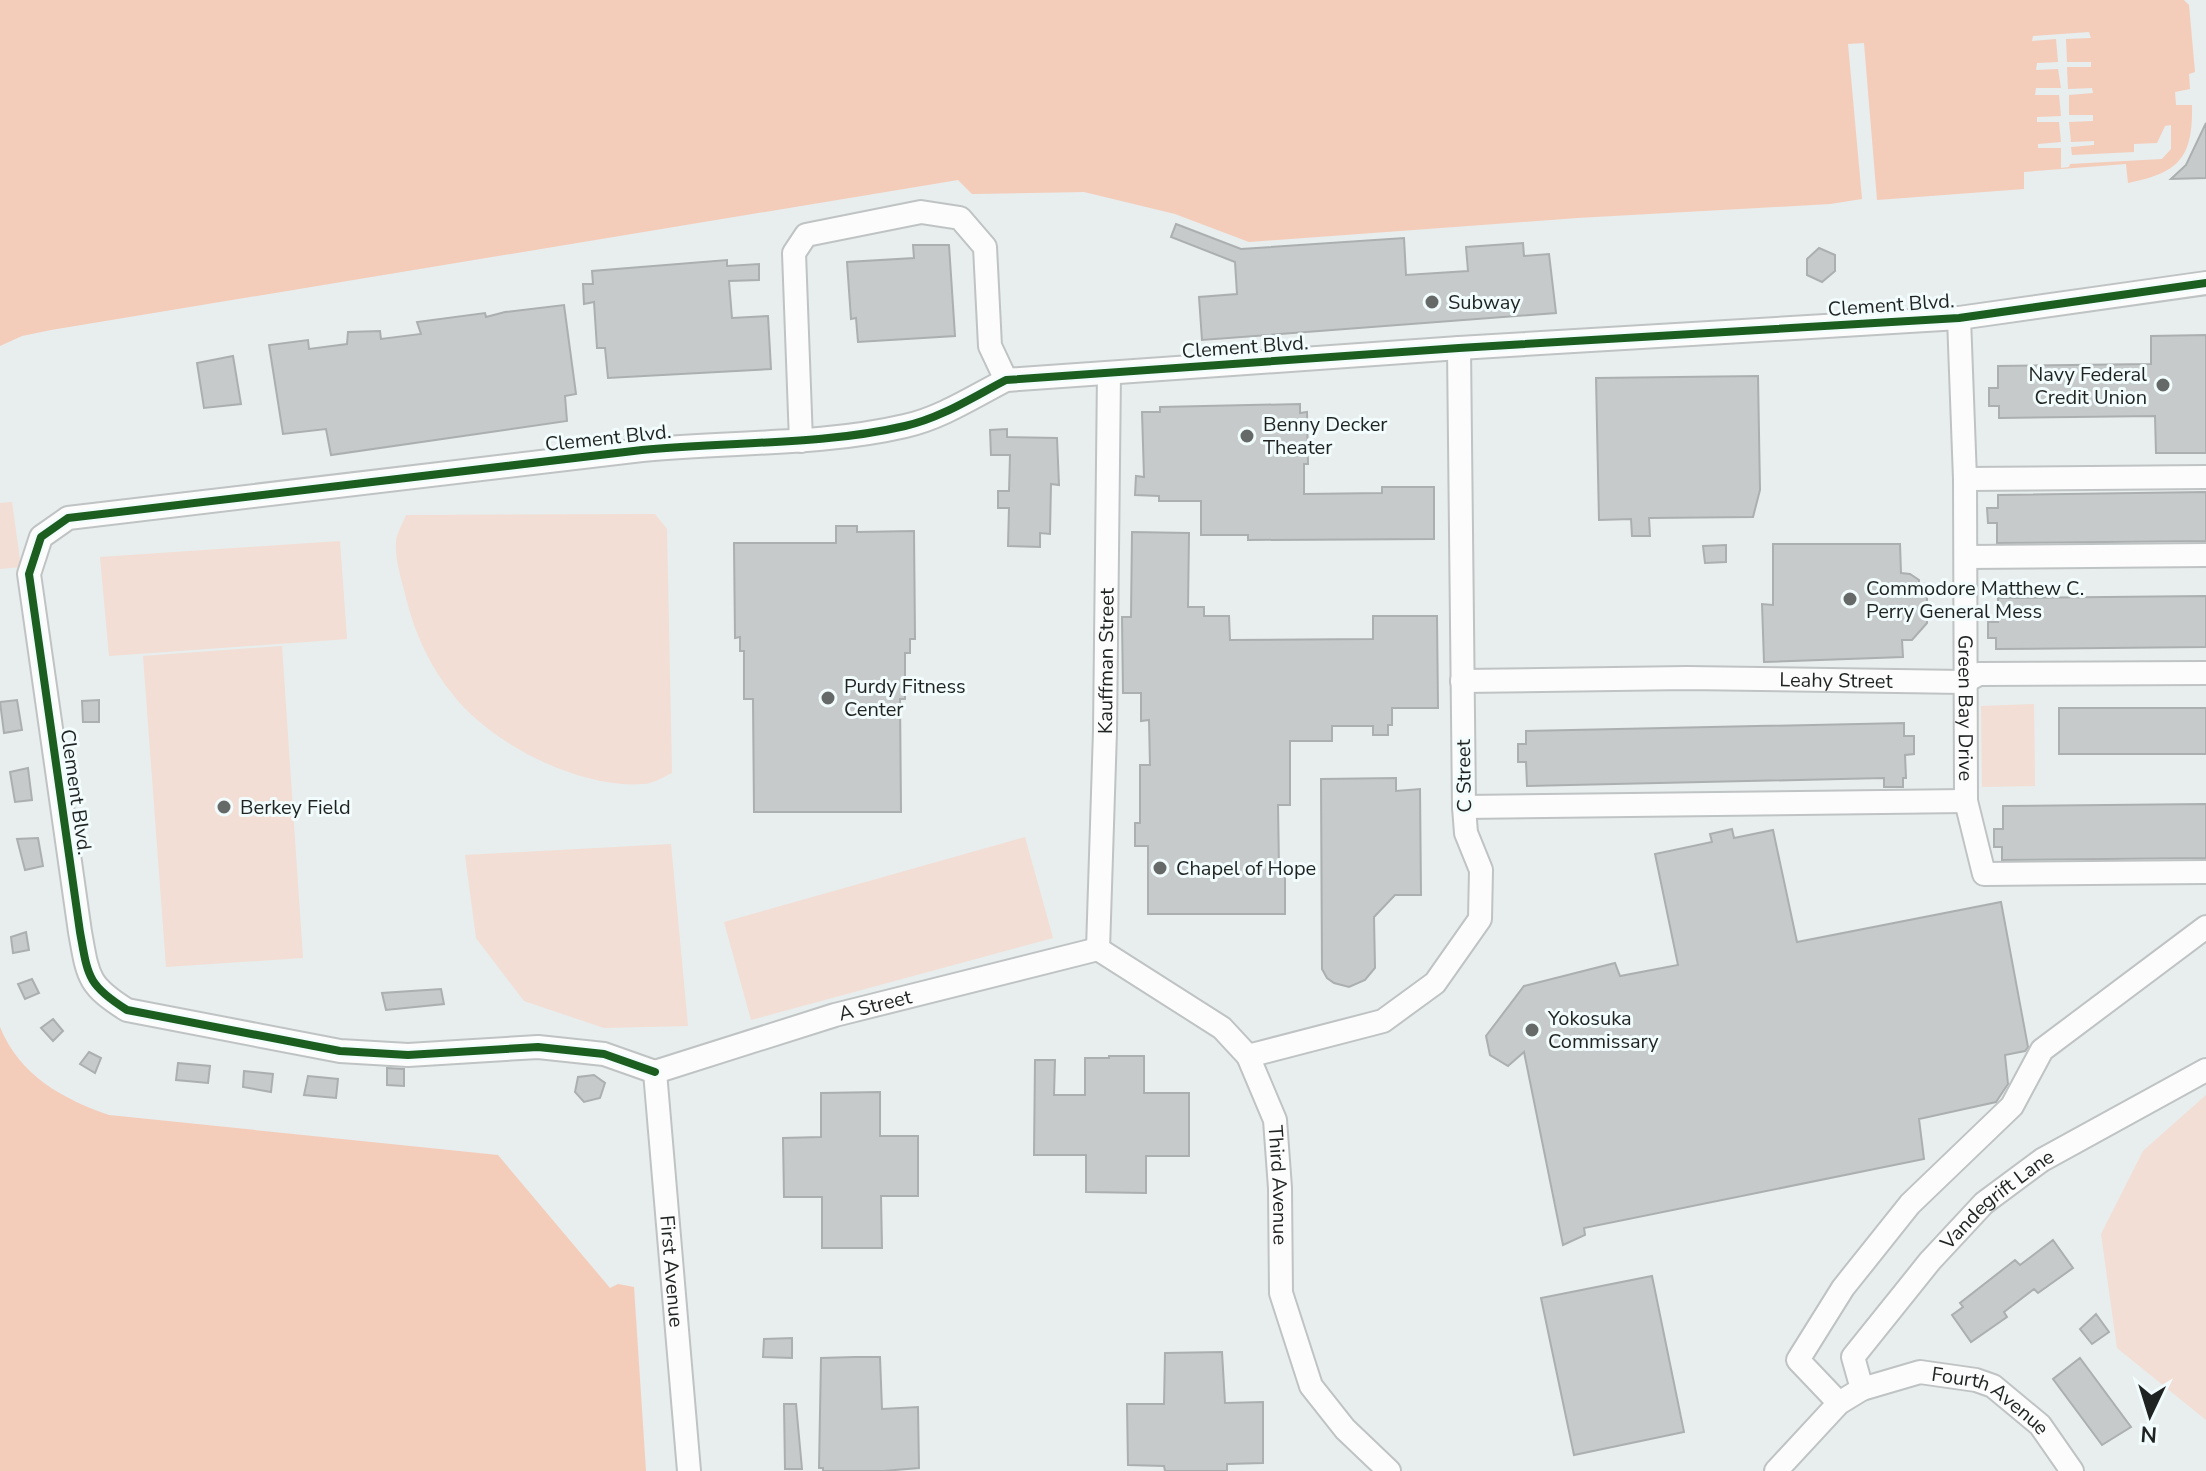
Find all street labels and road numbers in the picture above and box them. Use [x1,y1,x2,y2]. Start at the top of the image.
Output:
street label: Clement Blvd. [1827,287,1955,323]
street label: Clement Blvd. [1181,329,1309,365]
street label: Clement Blvd. [544,418,672,458]
street label: Kauffman Street [1091,587,1120,734]
street label: Green Bay Drive [1952,635,1979,781]
street label: Leahy Street [1779,666,1894,694]
street label: Clement Blvd. [54,727,98,857]
street label: C Street [1450,738,1478,813]
street label: A Street [836,983,915,1027]
street label: Third Avenue [1262,1124,1294,1245]
street label: Vandegrift Lane [1933,1143,2058,1256]
street label: First Avenue [654,1214,690,1328]
street label: Fourth Avenue [1930,1360,2056,1440]

